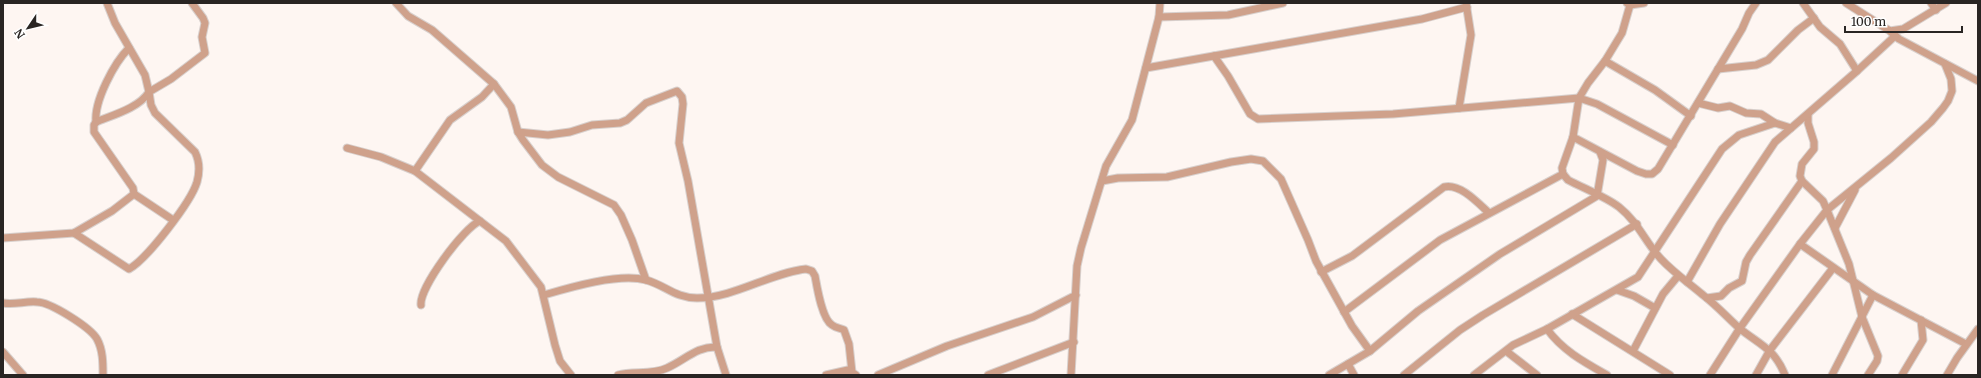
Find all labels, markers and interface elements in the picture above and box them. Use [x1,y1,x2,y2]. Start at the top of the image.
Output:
north arrow [8,8,48,48]
scale bar [1845,8,1962,34]
text: 100 m [1851,14,1886,29]
text: N [11,26,28,41]

